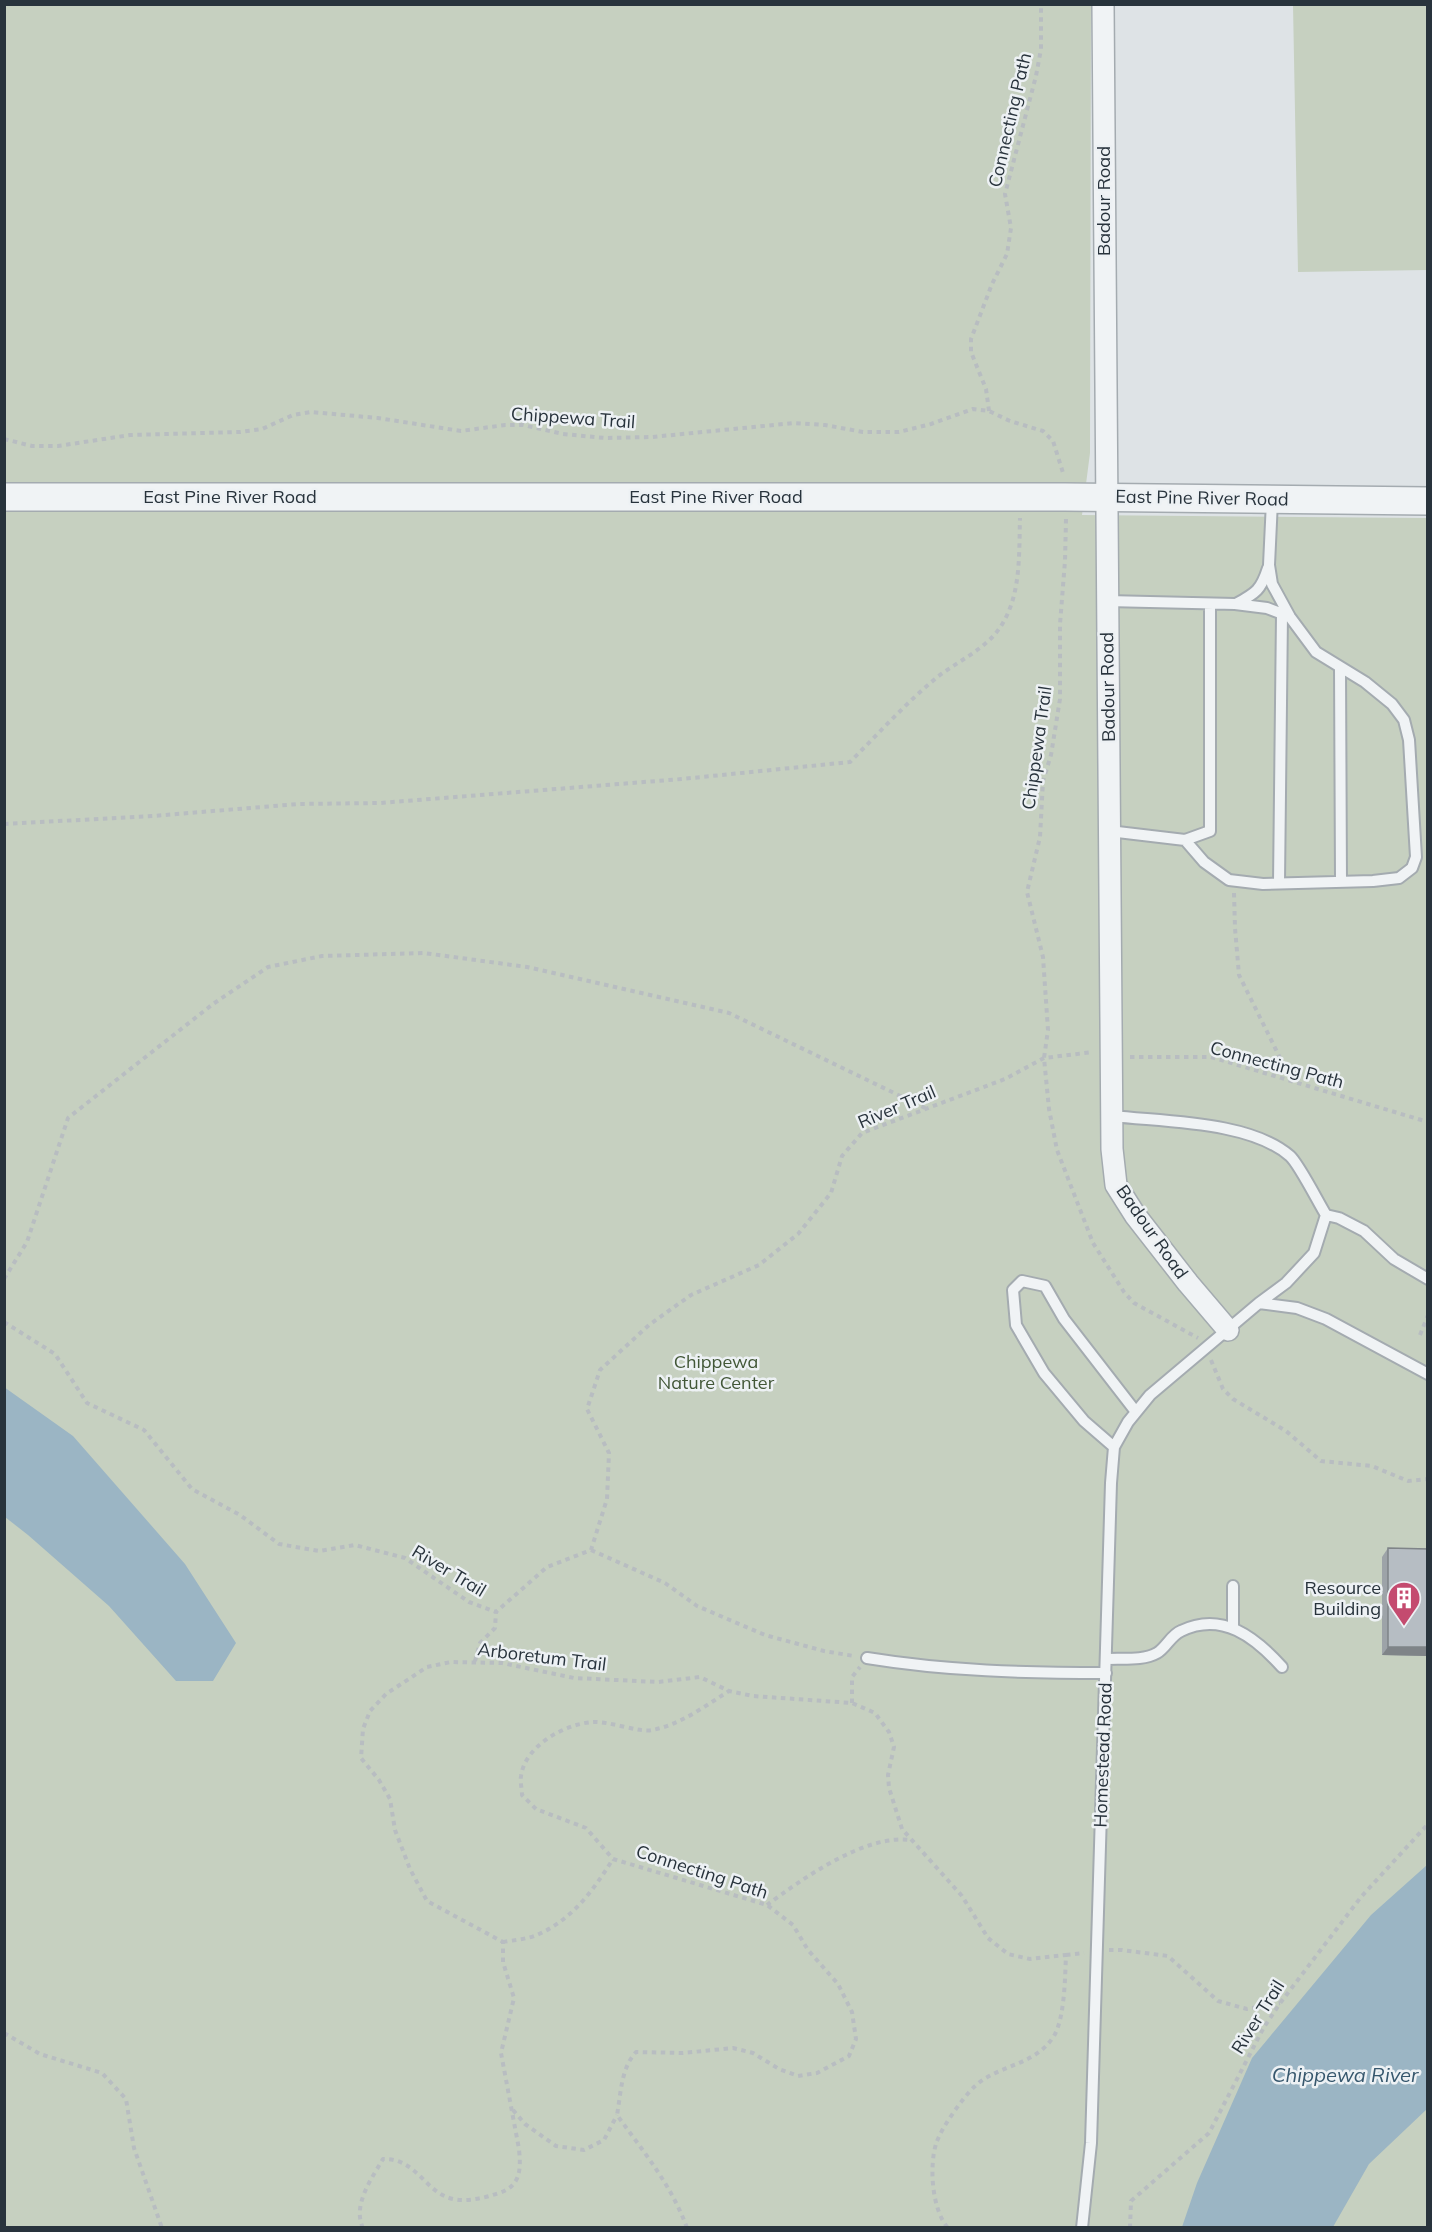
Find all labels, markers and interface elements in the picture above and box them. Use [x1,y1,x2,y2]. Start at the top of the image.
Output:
street label: Connecting Path [983,50,1036,189]
street label: Badour Road [1092,146,1115,256]
street label: Chippewa Trail [510,402,636,433]
street label: East Pine River Road [1115,484,1289,511]
street label: East Pine River Road [143,485,317,508]
street label: East Pine River Road [629,485,803,508]
street label: Badour Road [1095,632,1120,742]
street label: Chippewa Trail [1016,685,1057,811]
street label: Connecting Path [1208,1036,1346,1093]
street label: River Trail [854,1080,939,1133]
street label: Badour Road [1111,1180,1193,1283]
park label: Chippewa Nature Center [658,1350,775,1394]
street label: River Trail [408,1539,491,1602]
place label: Resource Building [1304,1576,1381,1620]
building icon: Resource Building [1386,1580,1422,1627]
street label: Arboretum Trail [476,1637,608,1676]
street label: Homestead Road [1088,1682,1117,1828]
street label: Connecting Path [633,1839,771,1904]
street label: River Trail [1226,1976,1289,2058]
water label: Chippewa River [1272,2062,1419,2087]

